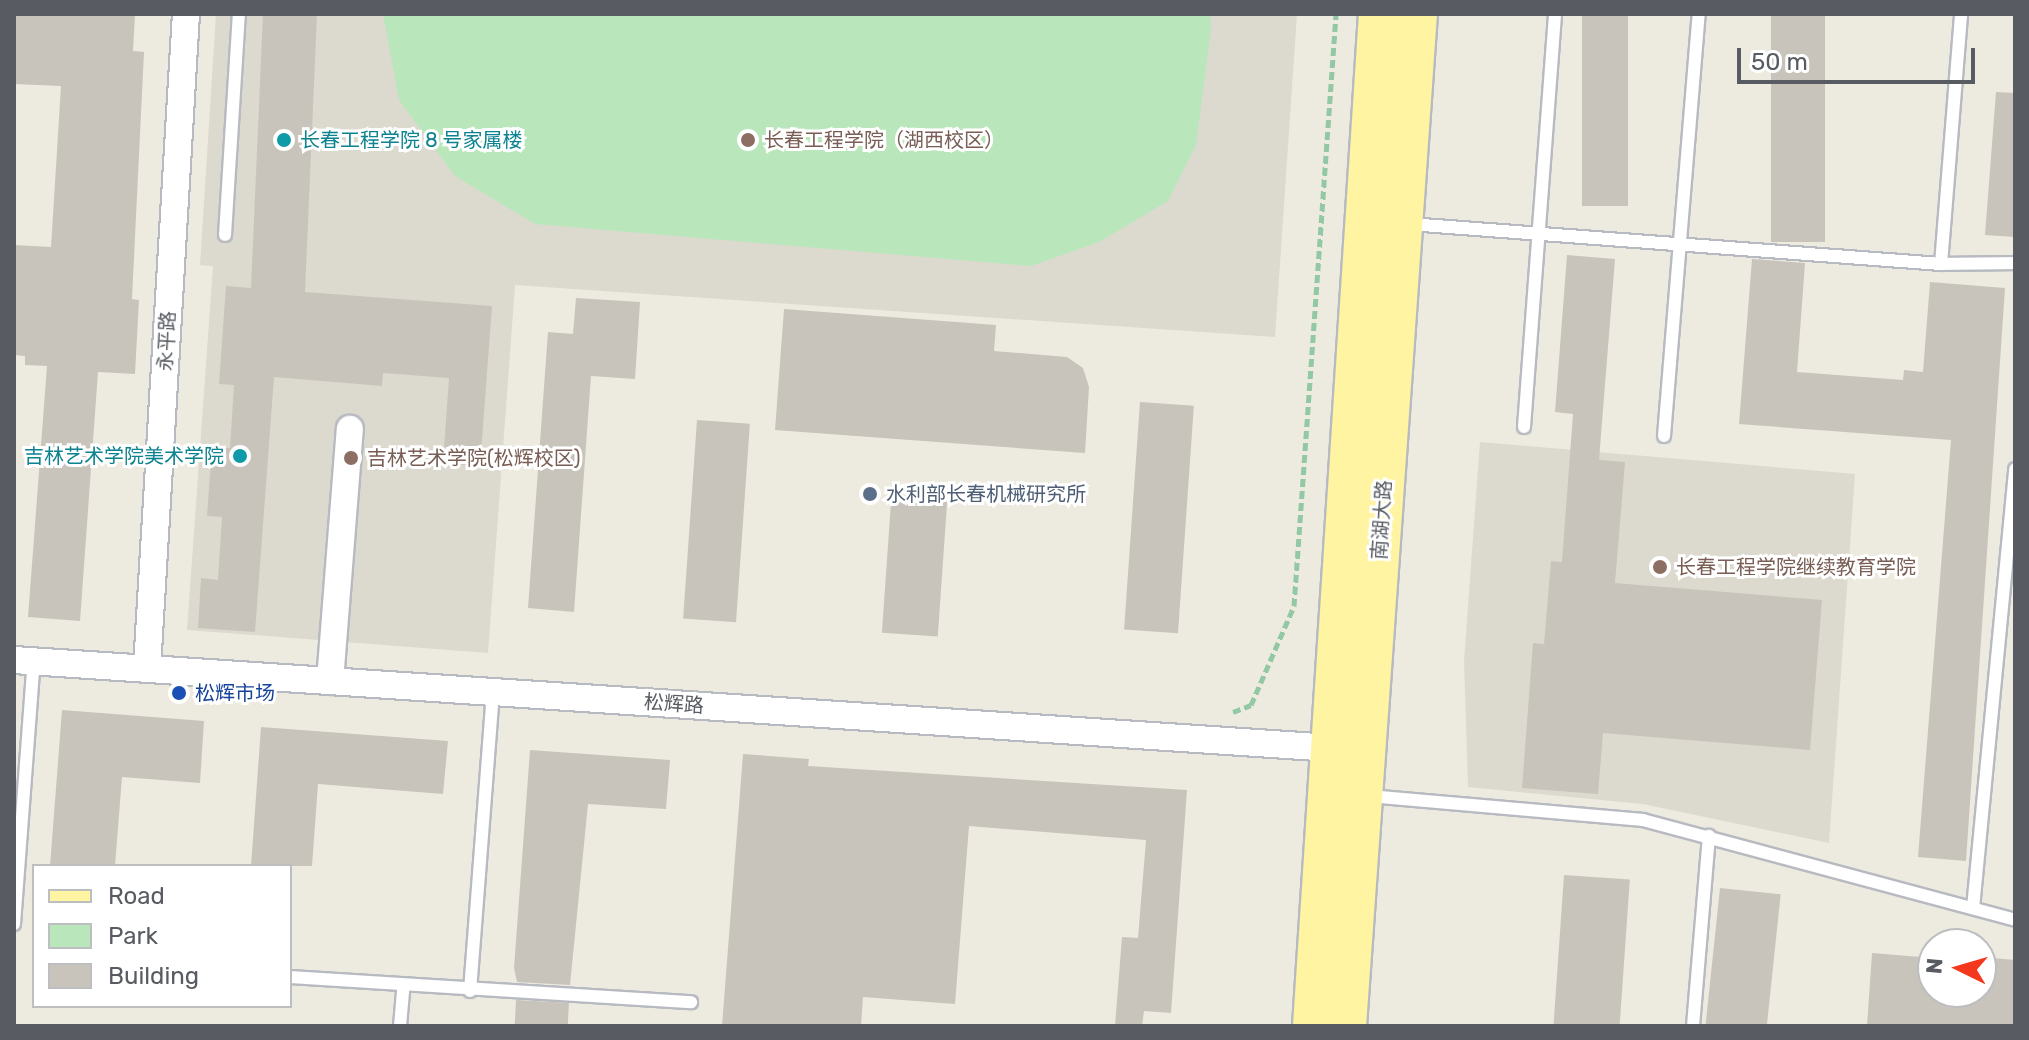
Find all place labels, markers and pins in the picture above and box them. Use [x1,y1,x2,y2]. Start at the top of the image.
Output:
place label: 长春工程学院 8 号家属楼 [300,128,523,152]
place label: 长春工程学院（湖西校区） [764,128,1004,152]
marker: 长春工程学院 8 号家属楼 [275,131,293,149]
marker: 长春工程学院（湖西校区） [739,131,757,149]
place label: 吉林艺术学院美术学院 [24,444,224,468]
place label: 吉林艺术学院(松辉校区) [367,446,581,470]
marker: 吉林艺术学院美术学院 [231,447,249,465]
marker: 吉林艺术学院(松辉校区) [342,449,360,467]
place label: 水利部长春机械研究所 [886,482,1086,506]
marker: 水利部长春机械研究所 [861,485,879,503]
place label: 长春工程学院继续教育学院 [1676,555,1916,579]
marker: 长春工程学院继续教育学院 [1651,558,1669,576]
place label: 松辉市场 [195,681,275,705]
marker: 松辉市场 [170,684,188,702]

